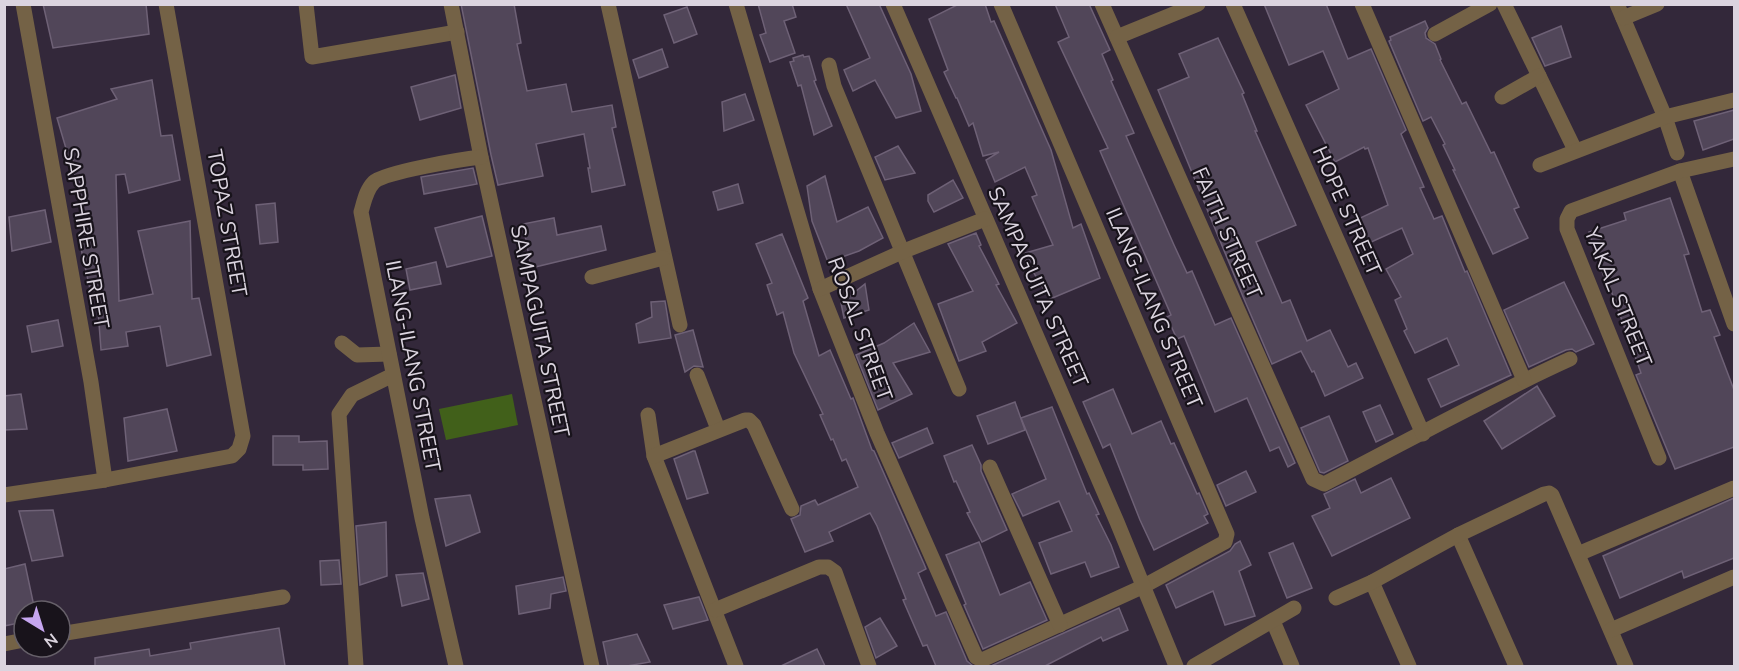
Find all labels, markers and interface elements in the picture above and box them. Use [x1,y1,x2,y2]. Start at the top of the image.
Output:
street label: HOPE STREET [1306,142,1388,281]
street label: SAPPHIRE STREET [56,145,116,331]
street label: TOPAZ STREET [200,147,254,299]
street label: FAITH STREET [1186,163,1269,303]
street label: SAMPAGUITA STREET [981,182,1095,392]
street label: ILANG-ILANG STREET [1099,203,1209,413]
street label: SAMPAGUITA STREET [504,222,576,440]
street label: YAKAL STREET [1577,223,1659,371]
street label: ROSAL STREET [821,253,899,405]
street label: ILANG-ILANG STREET [379,258,447,475]
north arrow [12,599,72,659]
text: N [39,628,62,652]

